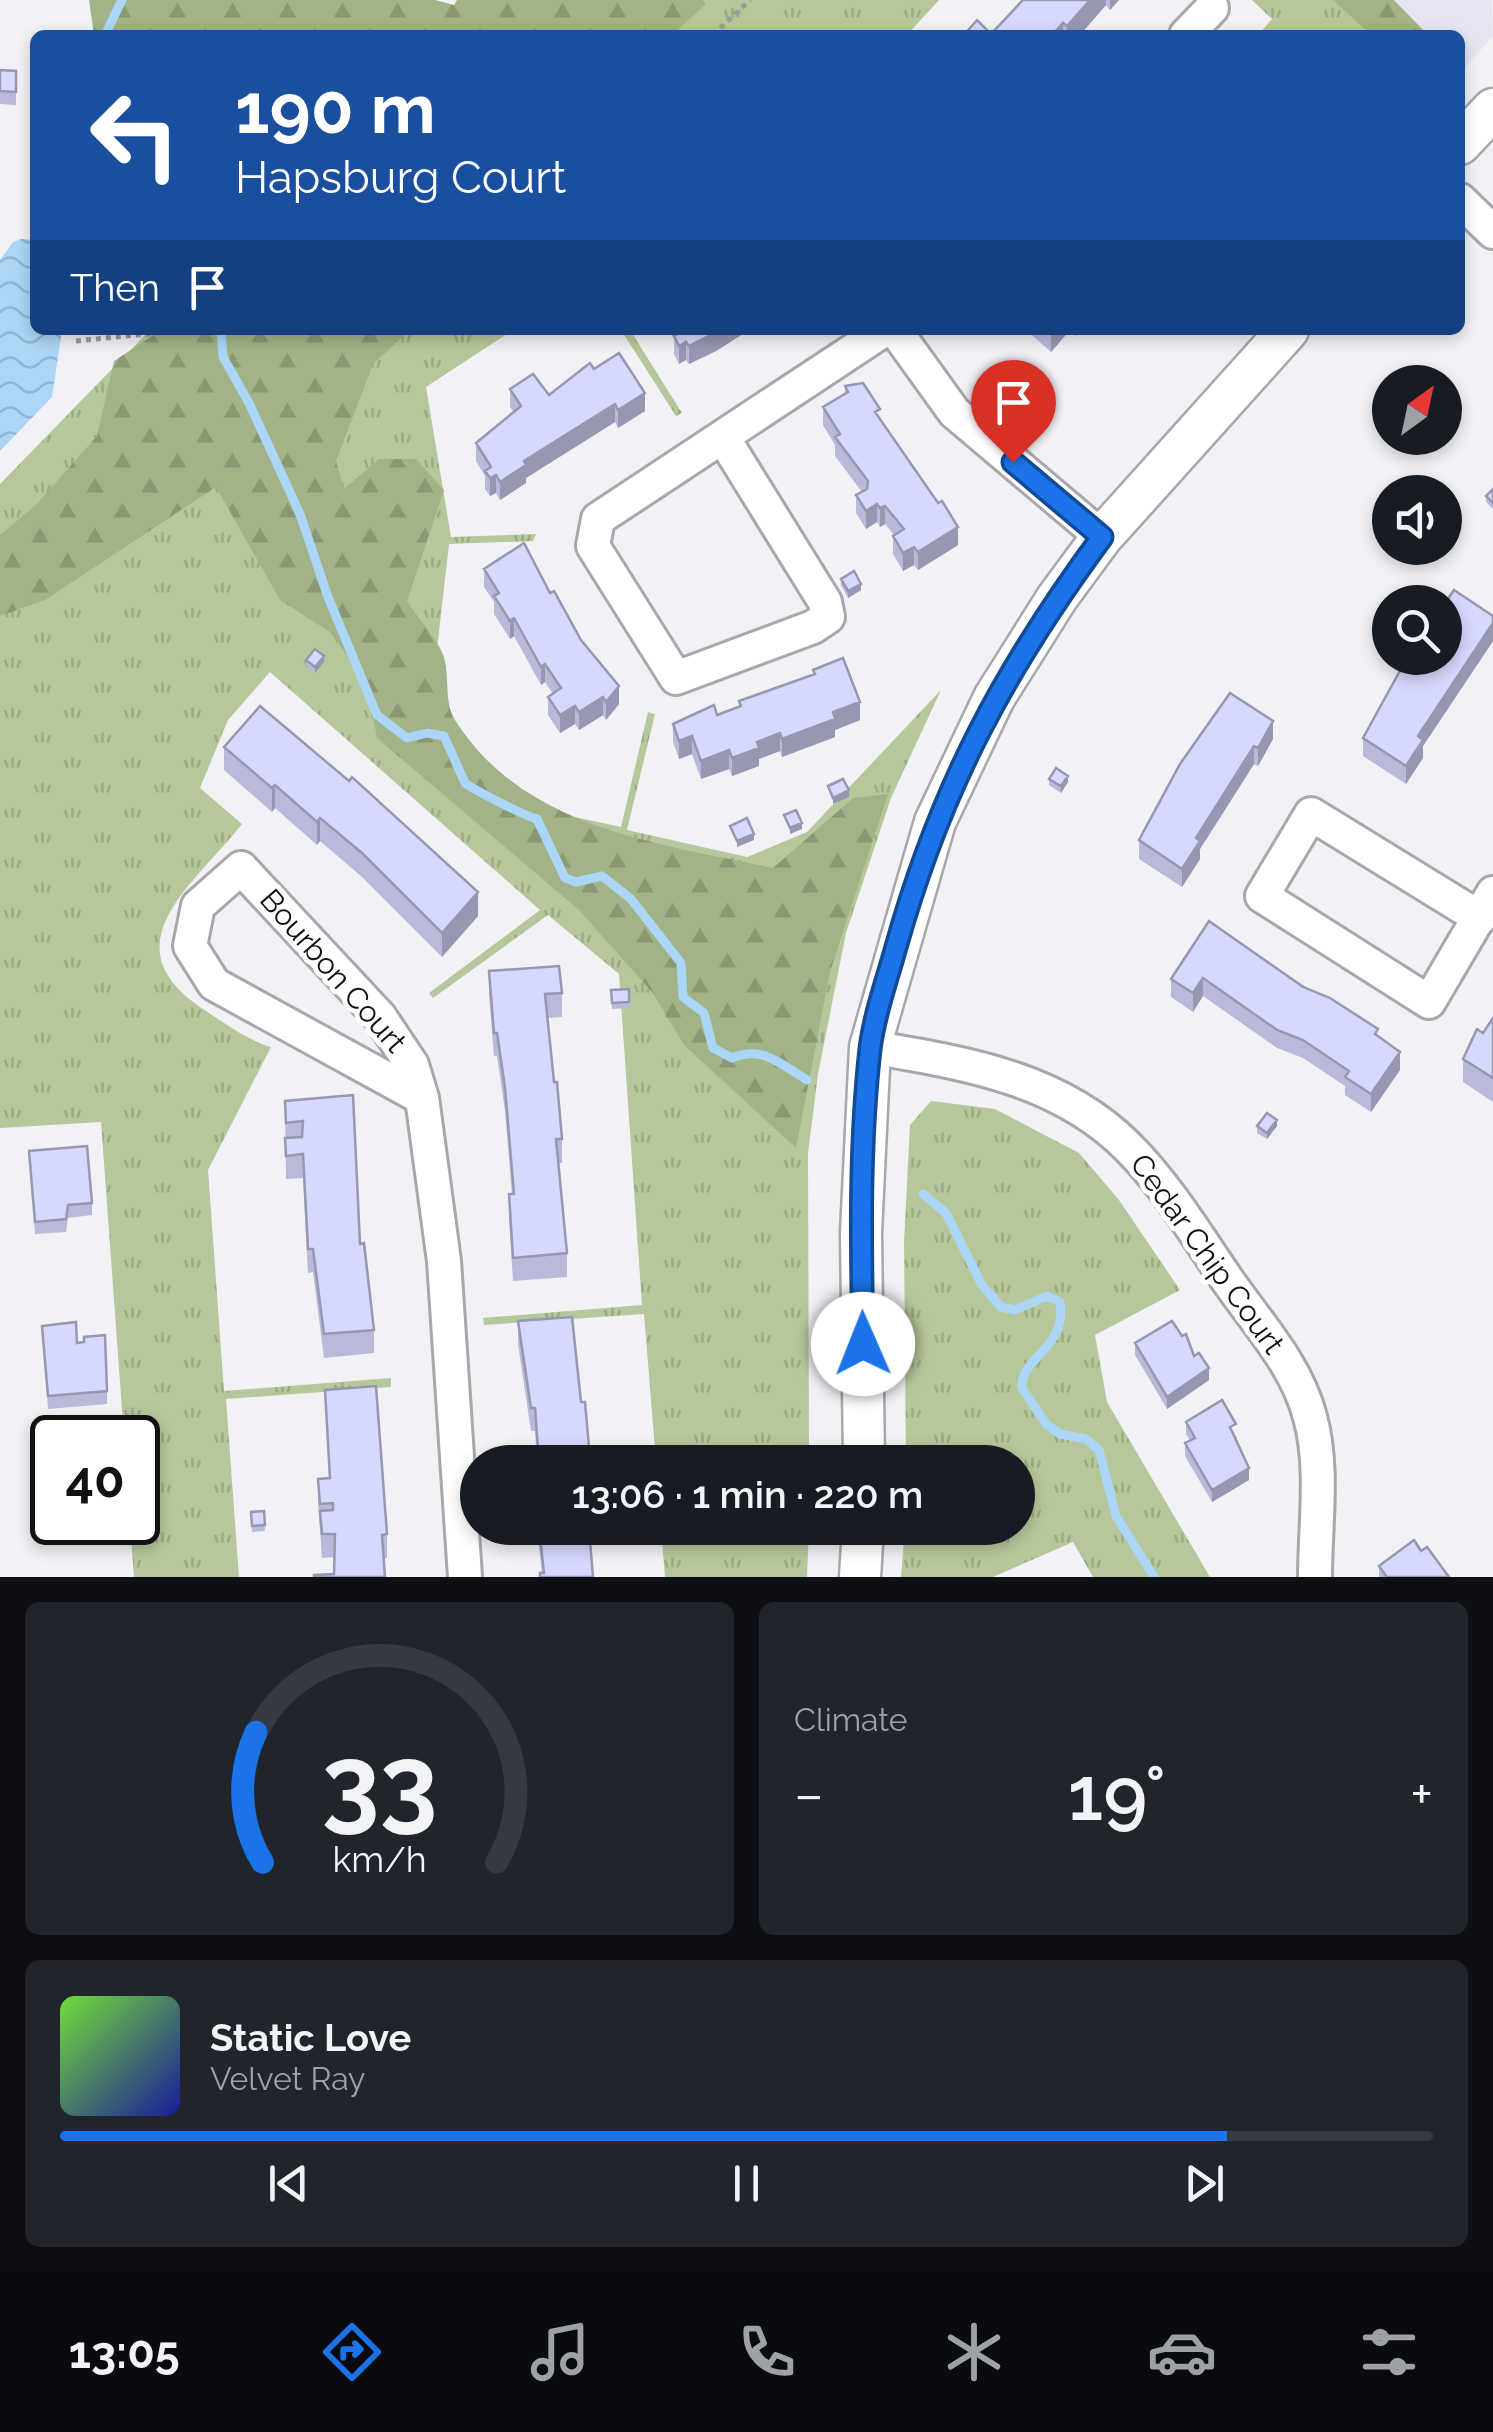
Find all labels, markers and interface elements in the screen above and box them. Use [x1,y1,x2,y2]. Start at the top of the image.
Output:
text: 190 m [235,67,436,149]
icon: left [70,70,200,200]
text: Hapsburg Court [235,151,566,204]
icon: arrive [180,260,235,315]
text: Then [70,265,160,310]
pin [971,360,1056,463]
north arrow [1372,365,1462,455]
map controls [1372,365,1462,675]
icon: arrive [986,375,1041,430]
button: sound [1372,475,1462,565]
button: search [1372,585,1462,675]
street label: Bourbon Court [253,882,414,1059]
street label: Cedar Chip Court [1123,1147,1292,1360]
position arrow [811,1292,915,1396]
speed limit sign: 40 [30,1415,160,1545]
text: 13:06 · 1 min · 220 m [572,1472,923,1517]
text: Climate [794,1701,908,1738]
text: 33 [321,1722,438,1844]
text: 19° [1068,1749,1166,1838]
text: − [794,1762,824,1827]
text: + [1410,1762,1433,1827]
text: km/h [332,1838,427,1880]
text: Static Love [210,2015,411,2060]
text: Velvet Ray [210,2060,365,2097]
icon: previous [261,2156,316,2211]
icon: pause [719,2156,774,2211]
icon: next [1177,2156,1232,2211]
icon: directions [317,2317,387,2387]
icon: music [525,2317,595,2387]
icon: phone [732,2317,802,2387]
icon: climate [939,2317,1009,2387]
icon: car [1147,2317,1217,2387]
icon: filters [1354,2317,1424,2387]
text: 13:05 [69,2326,180,2379]

